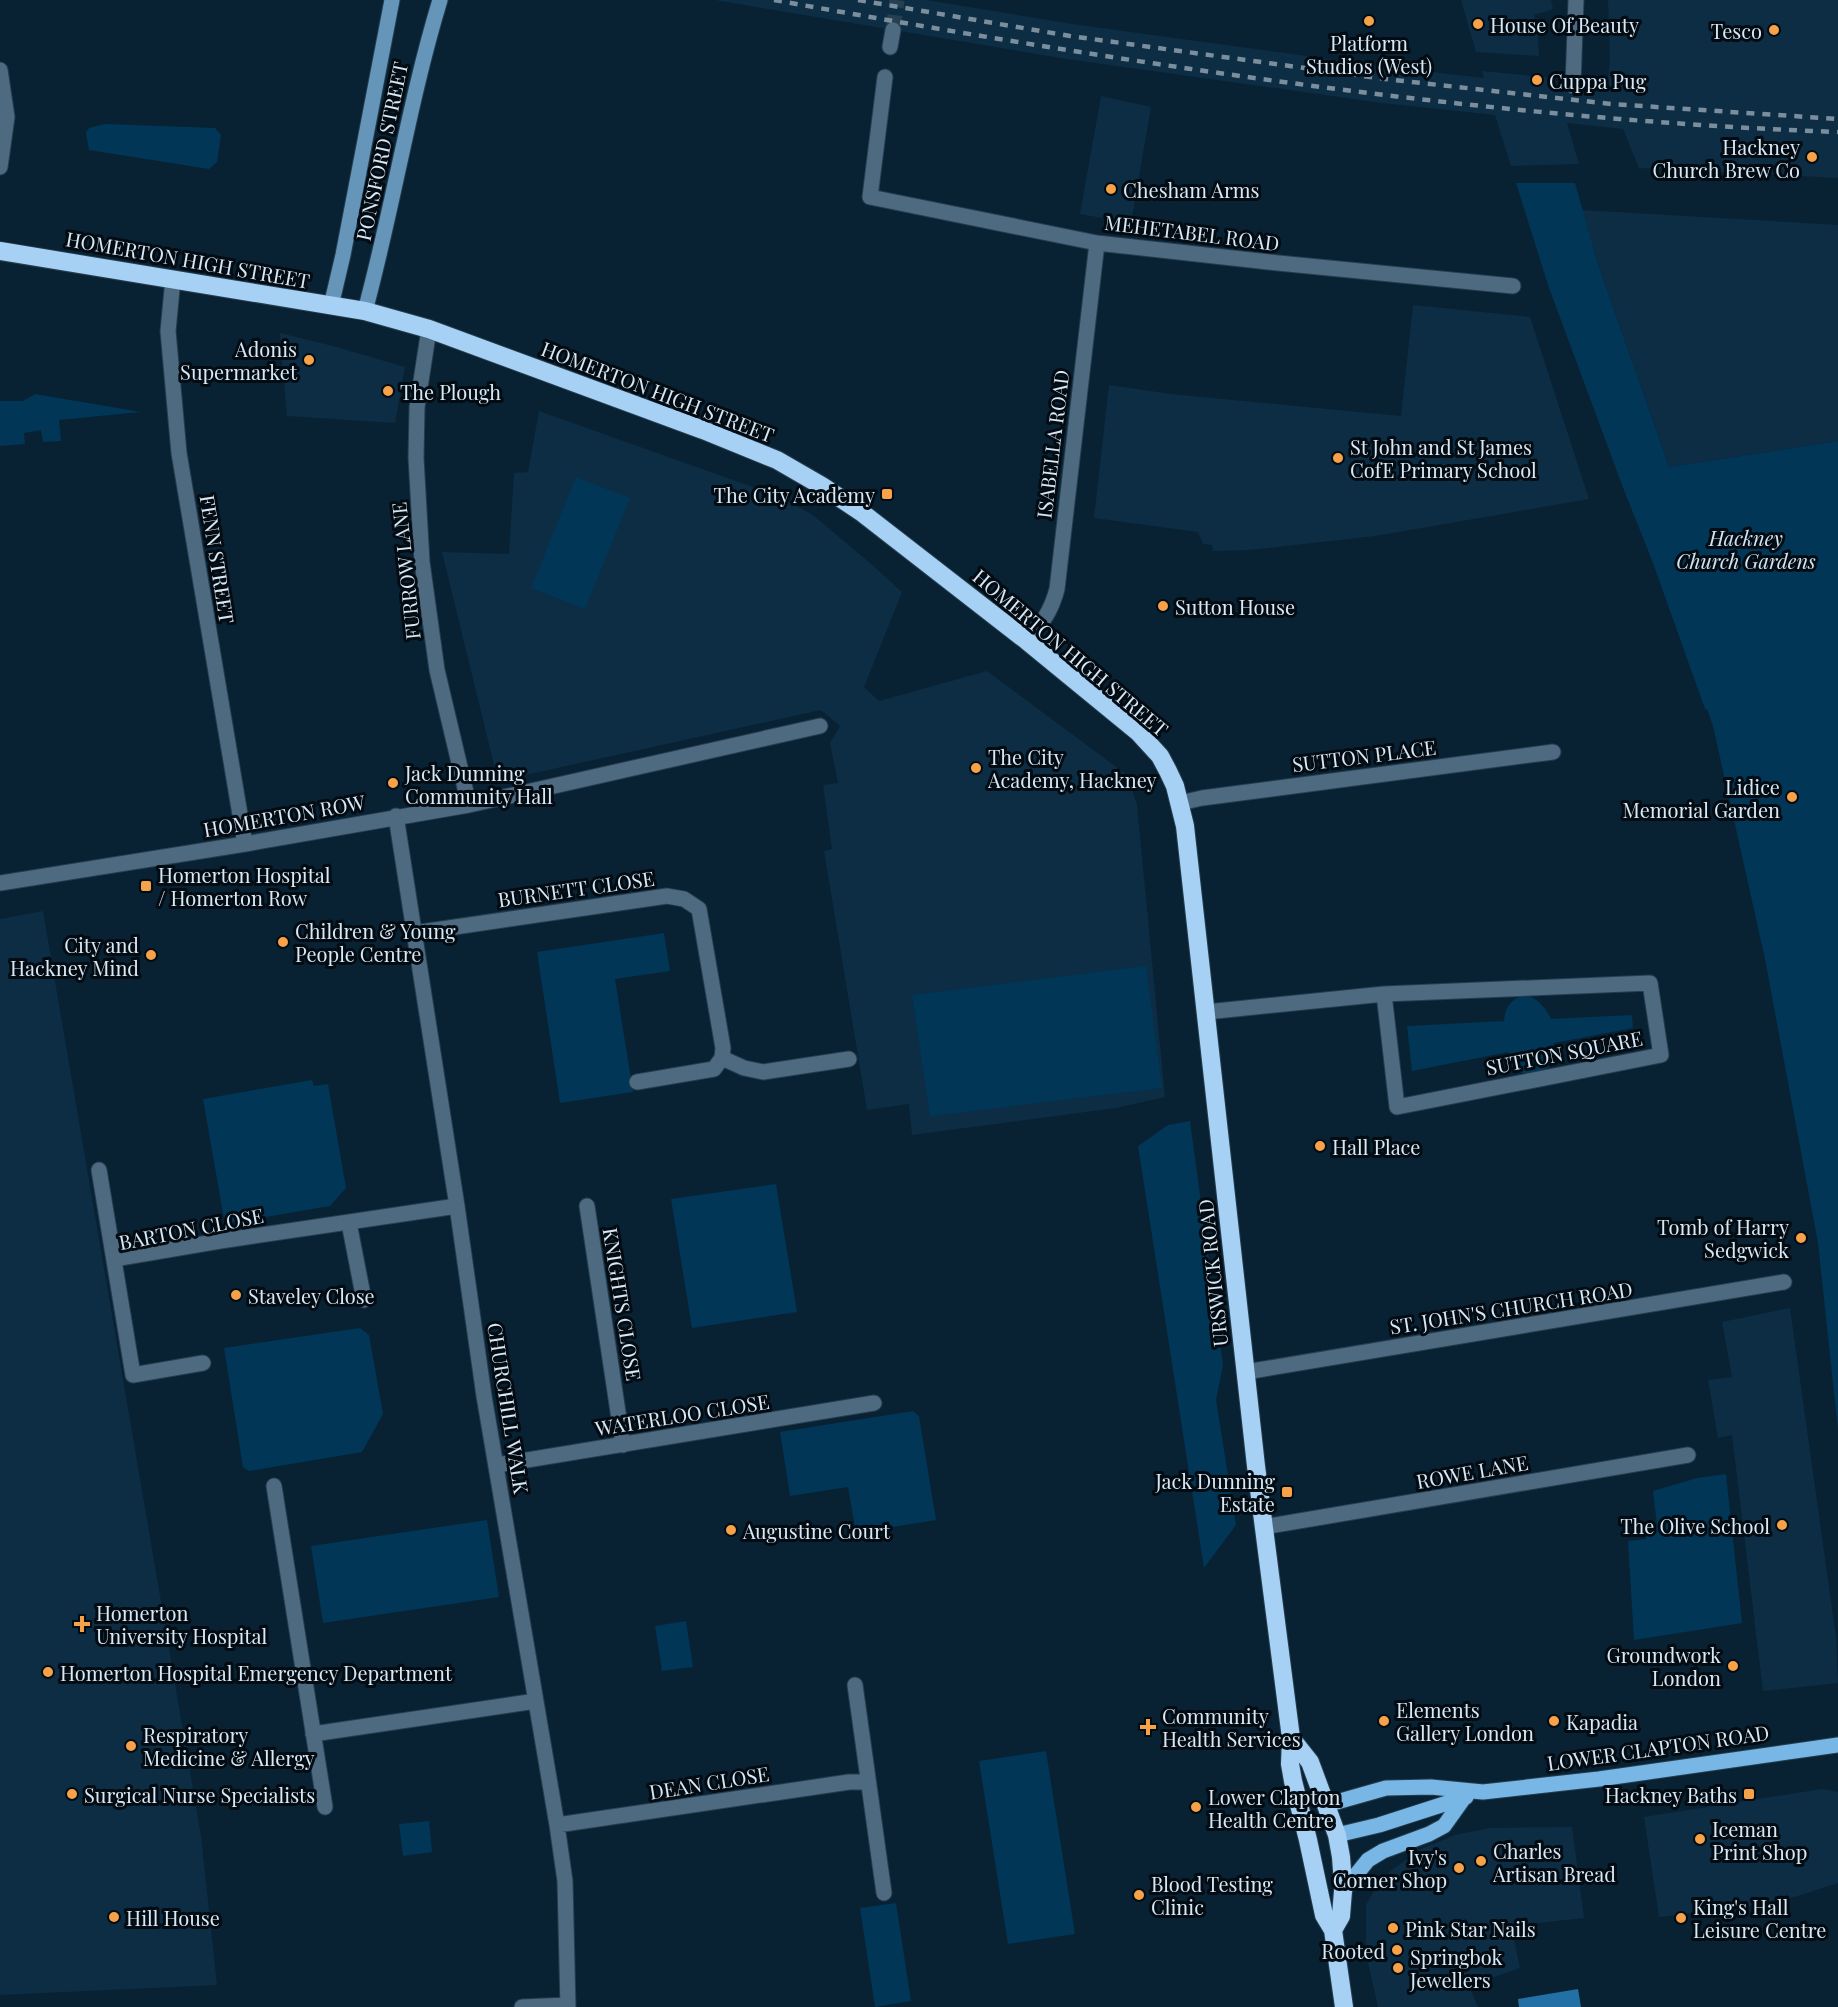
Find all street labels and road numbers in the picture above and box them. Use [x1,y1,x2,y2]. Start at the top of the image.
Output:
street label: PONSFORD STREET [349,59,413,243]
street label: MEHETABEL ROAD [1103,208,1281,256]
street label: HOMERTON HIGH STREET [64,224,312,294]
street label: HOMERTON HIGH STREET [538,334,778,448]
street label: ISABELLA ROAD [1029,368,1075,520]
street label: FENN STREET [195,493,241,625]
street label: FURROW LANE [384,501,426,641]
street label: HOMERTON HIGH STREET [968,562,1174,742]
street label: SUTTON PLACE [1290,733,1438,777]
street label: HOMERTON ROW [201,787,368,843]
street label: BURNETT CLOSE [496,864,656,912]
street label: SUTTON SQUARE [1483,1024,1645,1080]
street label: URSWICK ROAD [1191,1198,1233,1348]
street label: BARTON CLOSE [116,1201,266,1255]
street label: KNIGHTS CLOSE [598,1226,648,1382]
street label: ST. JOHN'S CHURCH ROAD [1388,1274,1634,1340]
street label: CHURCHILL WALK [482,1320,536,1496]
street label: WATERLOO CLOSE [592,1387,771,1441]
street label: ROWE LANE [1414,1448,1530,1494]
street label: LOWER CLAPTON ROAD [1545,1718,1771,1776]
street label: DEAN CLOSE [647,1759,771,1805]

